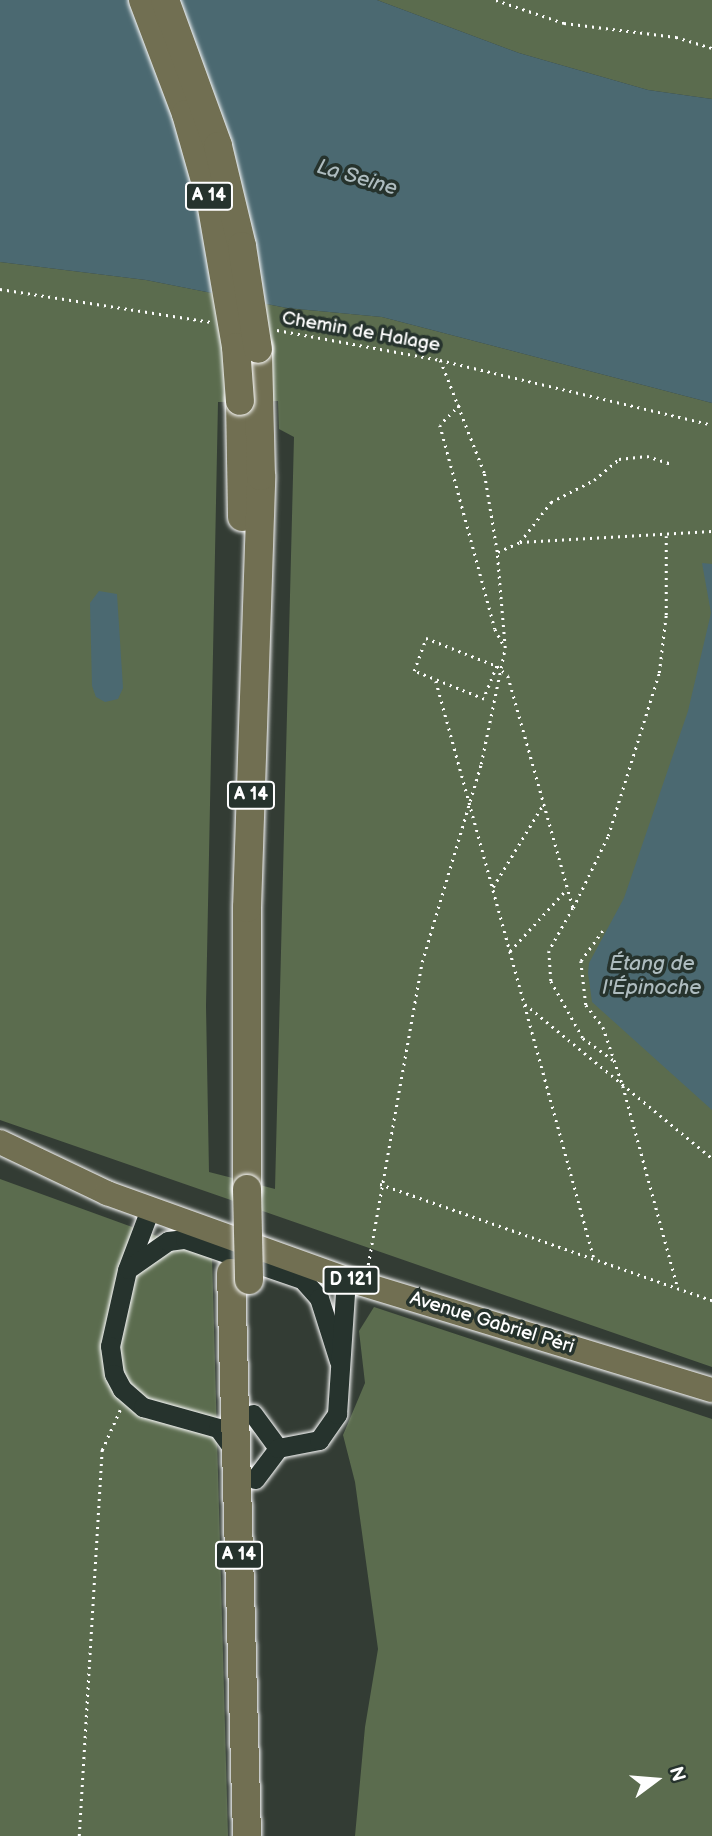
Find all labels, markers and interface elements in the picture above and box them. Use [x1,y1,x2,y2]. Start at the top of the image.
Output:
water label: La Seine [314,154,400,202]
road number: A 14 [184,182,234,210]
street label: Chemin de Halage [280,307,442,357]
road number: A 14 [226,780,276,810]
water label: Étang de l'Épinoche [603,951,701,1001]
road number: D 121 [321,1266,381,1294]
street label: Avenue Gabriel Péri [407,1287,577,1359]
road number: A 14 [215,1540,264,1570]
north arrow [621,1745,691,1815]
text: N [664,1764,690,1784]

